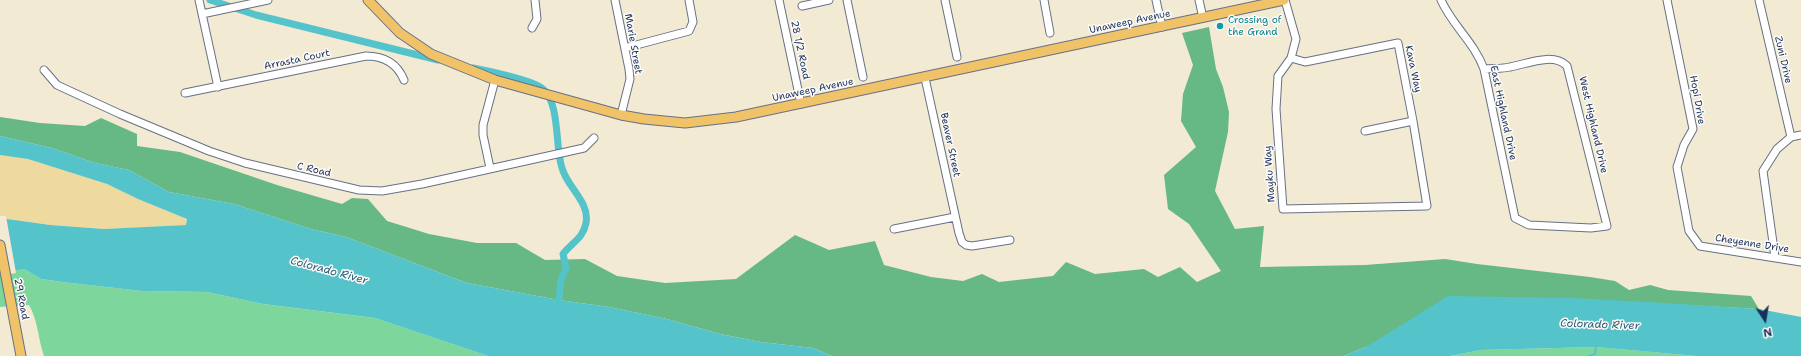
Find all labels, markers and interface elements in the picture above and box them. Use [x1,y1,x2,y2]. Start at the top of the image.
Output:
street label: Unaweep Avenue [1088,8,1172,36]
street label: Marie Street [622,13,644,75]
place label: Crossing of the Grand [1228,14,1281,38]
street label: 28 1/2 Road [788,19,812,81]
marker: Crossing of the Grand [1215,21,1225,31]
street label: Zuni Drive [1772,35,1794,85]
street label: Kava Way [1402,44,1424,94]
street label: Arrasta Court [263,47,331,73]
street label: East Highland Drive [1487,65,1519,161]
street label: West Highland Drive [1576,75,1610,175]
street label: Hopi Drive [1687,75,1707,125]
street label: Unaweep Avenue [771,76,855,104]
street label: Beaver Street [937,112,963,178]
street label: Mayku Way [1262,145,1278,203]
street label: C Road [296,160,332,180]
street label: Cheyenne Drive [1714,232,1790,256]
water label: Colorado River [289,254,369,288]
street label: 29 Road [11,277,31,321]
north arrow [1745,300,1785,340]
water label: Colorado River [1560,317,1640,333]
text: N [1762,324,1773,340]

